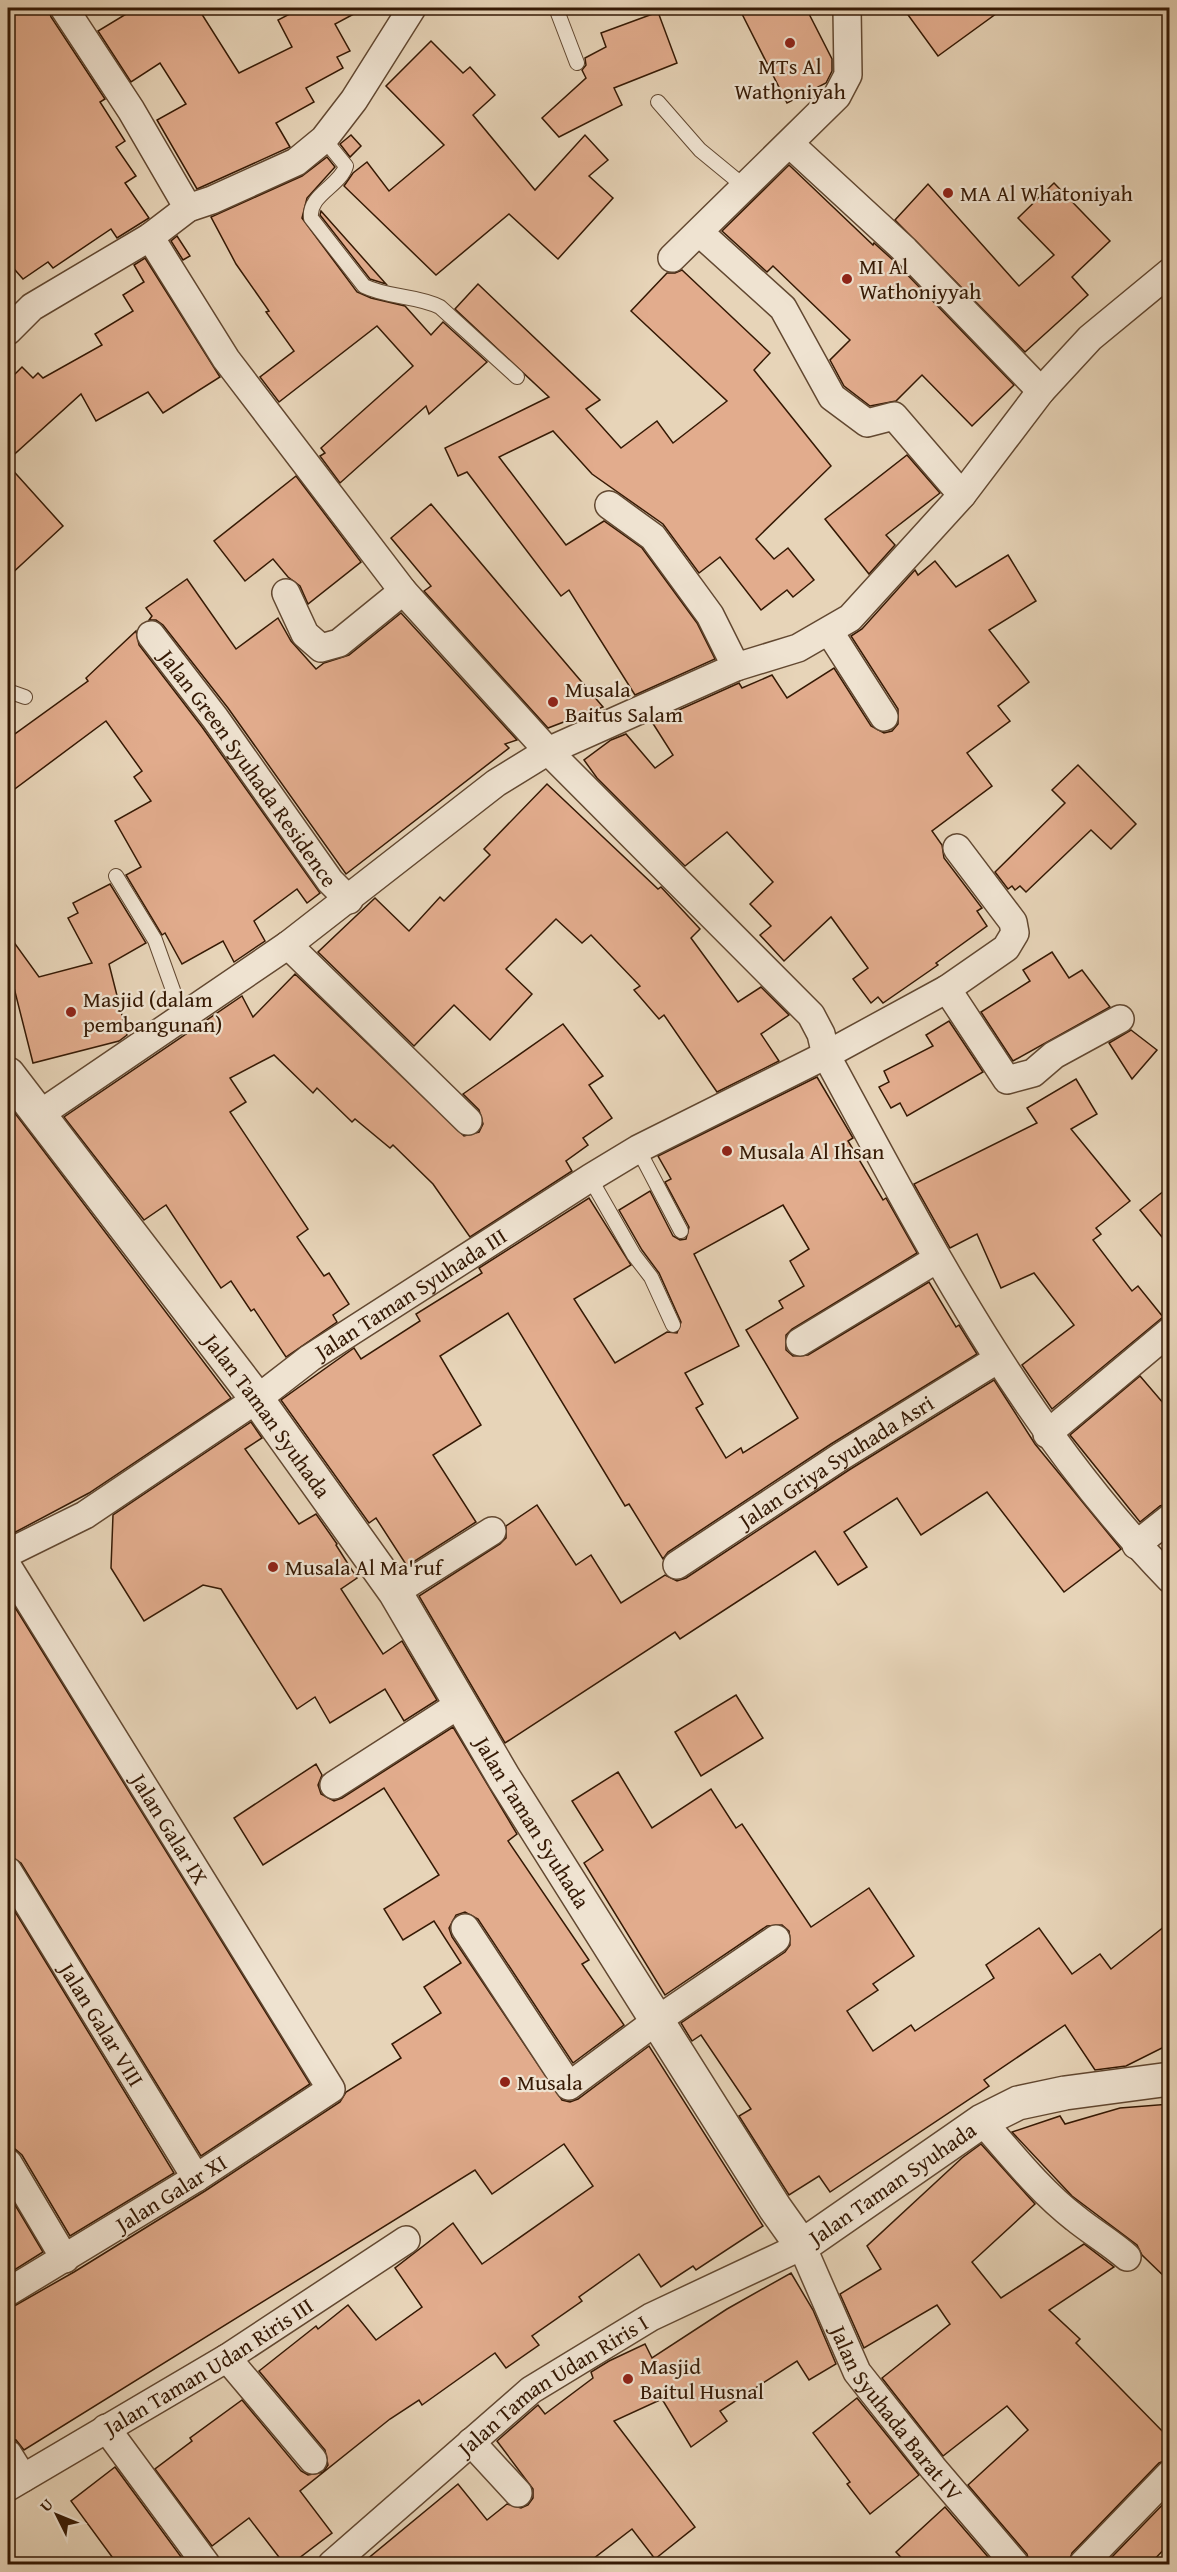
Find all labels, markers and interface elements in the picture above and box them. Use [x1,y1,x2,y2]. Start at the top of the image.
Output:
marker: MTs Al Wathoniyah [783,36,797,50]
place label: MTs Al Wathoniyah [734,50,846,107]
place label: MA Al Whatoniyah [960,177,1134,209]
marker: MA Al Whatoniyah [941,186,955,200]
place label: MI Al Wathoniyyah [859,250,982,307]
marker: MI Al Wathoniyyah [840,272,854,286]
street label: Jalan Green Syuhada Residence [150,640,345,893]
place label: Musala Baitus Salam [565,673,683,730]
marker: Musala Baitus Salam [546,695,560,709]
place label: Masjid (dalam pembangunan) [83,983,222,1040]
marker: Masjid (dalam pembangunan) [64,1005,78,1019]
place label: Musala Al Ihsan [739,1135,885,1167]
marker: Musala Al Ihsan [720,1144,734,1158]
street label: Jalan Taman Syuhada III [306,1220,513,1369]
street label: Jalan Taman Syuhada [194,1324,339,1505]
street label: Jalan Griya Syuhada Asri [730,1387,940,1537]
place label: Musala Al Ma'ruf [285,1551,445,1583]
marker: Musala Al Ma'ruf [266,1560,280,1574]
street label: Jalan Taman Syuhada [465,1728,599,1915]
street label: Jalan Galar IX [122,1765,217,1891]
street label: Jalan Galar VIII [50,1954,152,2092]
place label: Musala [517,2066,583,2098]
marker: Musala [498,2075,512,2089]
street label: Jalan Taman Syuhada [800,2114,983,2254]
street label: Jalan Galar XI [107,2146,233,2241]
street label: Jalan Taman Udan Riris III [95,2290,319,2445]
street label: Jalan Taman Udan Riris I [448,2307,654,2465]
street label: Jalan Syuhada Barat IV [821,2318,970,2508]
place label: Masjid Baitul Husnal [640,2350,764,2407]
marker: Masjid Baitul Husnal [621,2372,635,2386]
north arrow [27,2485,87,2545]
text: U [34,2492,59,2517]

